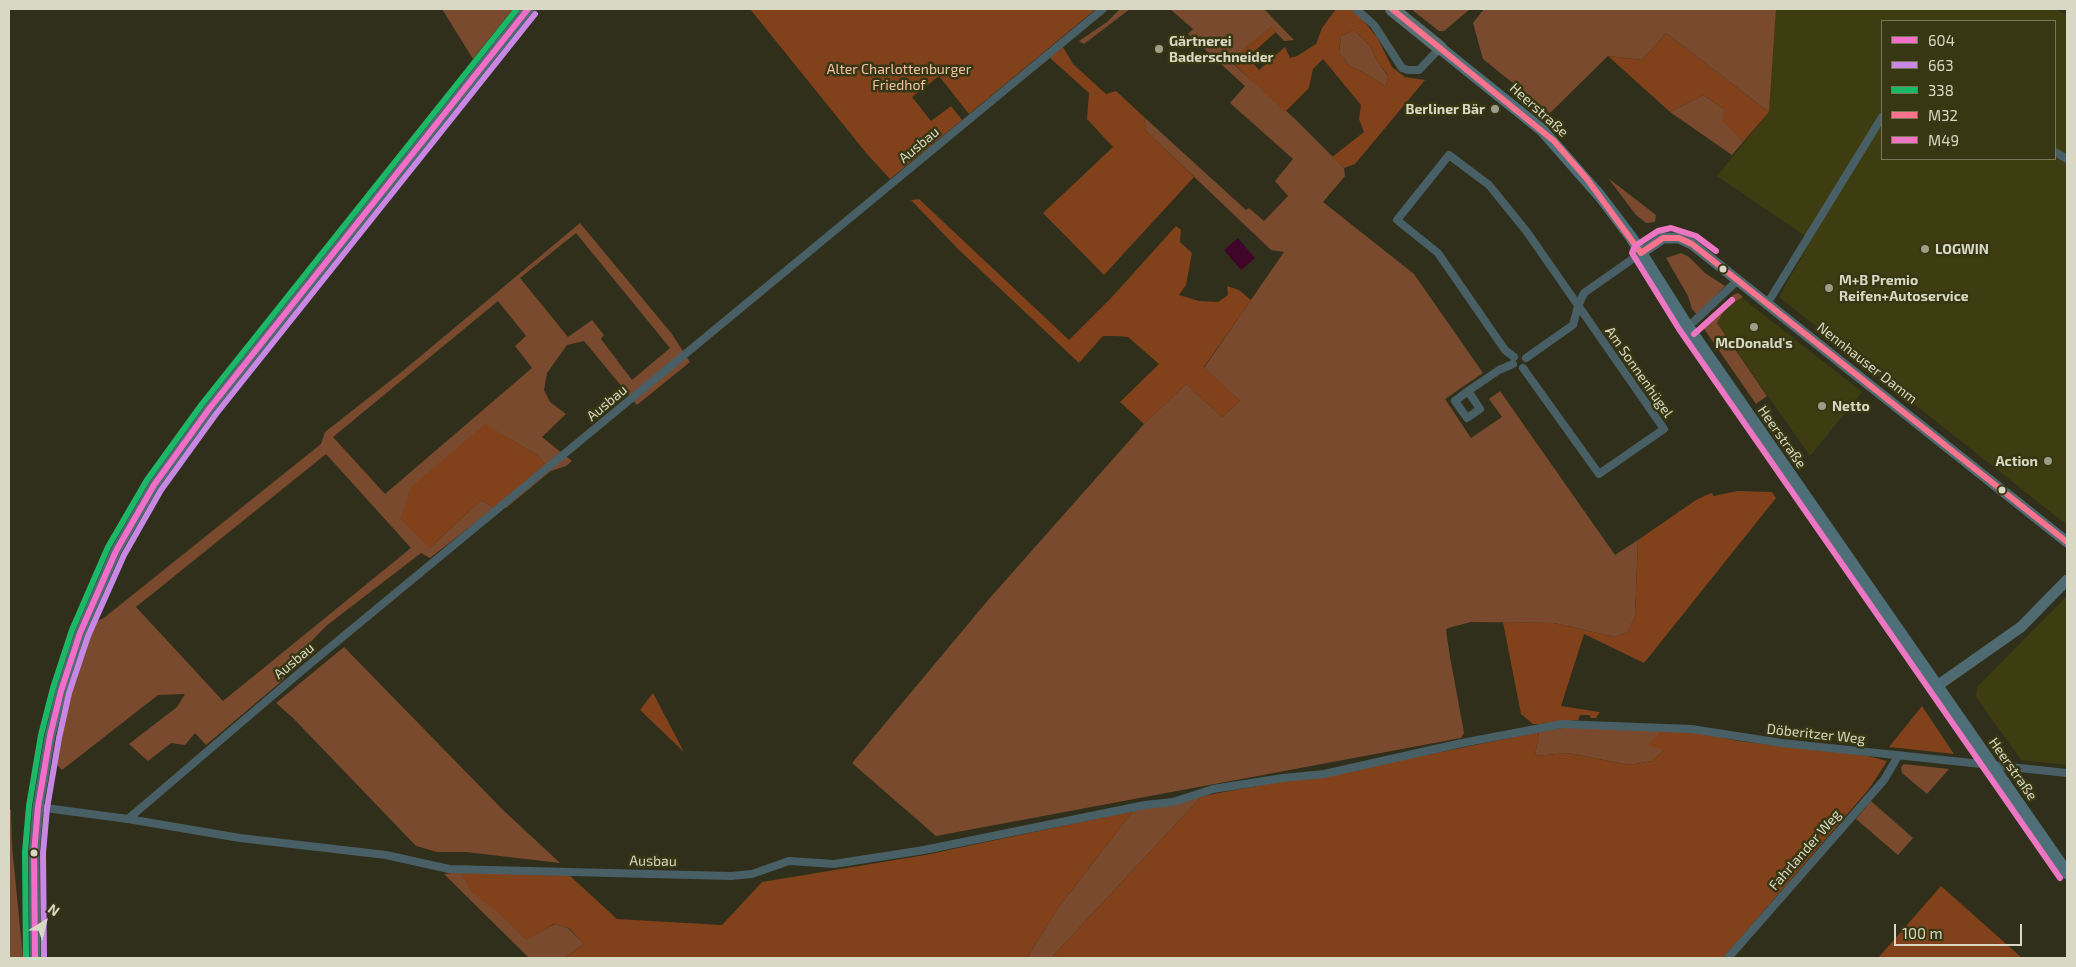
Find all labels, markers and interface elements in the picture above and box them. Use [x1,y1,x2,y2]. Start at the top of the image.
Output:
legend [1881,20,2056,160]
text: 604 [1928,31,1955,49]
place label: Gärtnerei Baderschneider [1169,33,1274,65]
marker: Gärtnerei Baderschneider [1153,43,1165,55]
text: 663 [1928,56,1954,74]
park label: Alter Charlottenburger Friedhof [827,61,971,94]
street label: Heerstraße [1506,79,1572,141]
text: 338 [1928,81,1954,99]
place label: Berliner Bär [1405,101,1485,117]
marker: Berliner Bär [1489,103,1501,115]
text: M32 [1928,106,1958,124]
street label: Ausbau [895,123,943,167]
text: M49 [1928,131,1959,149]
place label: LOGWIN [1935,241,1989,257]
marker: LOGWIN [1919,243,1931,255]
unlabelled marker [1718,264,1728,274]
place label: M+B Premio Reifen+Autoservice [1839,272,1969,304]
marker: M+B Premio Reifen+Autoservice [1823,282,1835,294]
street label: Nennhauser Damm [1814,319,1920,407]
marker: McDonald's [1748,321,1760,333]
street label: Am Sonnenhügel [1601,323,1677,421]
place label: McDonald's [1715,335,1793,351]
street label: Ausbau [583,381,631,425]
place label: Netto [1832,398,1870,414]
marker: Netto [1816,400,1828,412]
street label: Heerstraße [1754,402,1810,472]
place label: Action [1995,453,2038,469]
marker: Action [2042,455,2054,467]
unlabelled marker [1997,485,2007,495]
street label: Ausbau [270,639,318,683]
street label: Döberitzer Weg [1766,720,1866,748]
street label: Heerstraße [1985,734,2041,804]
street label: Fahrlander Weg [1765,806,1845,894]
unlabelled marker [29,848,39,858]
street label: Ausbau [629,852,677,870]
north arrow [20,897,70,947]
text: N [45,900,63,919]
scale bar [1896,914,2024,946]
text: 100 m [1902,924,1943,942]

